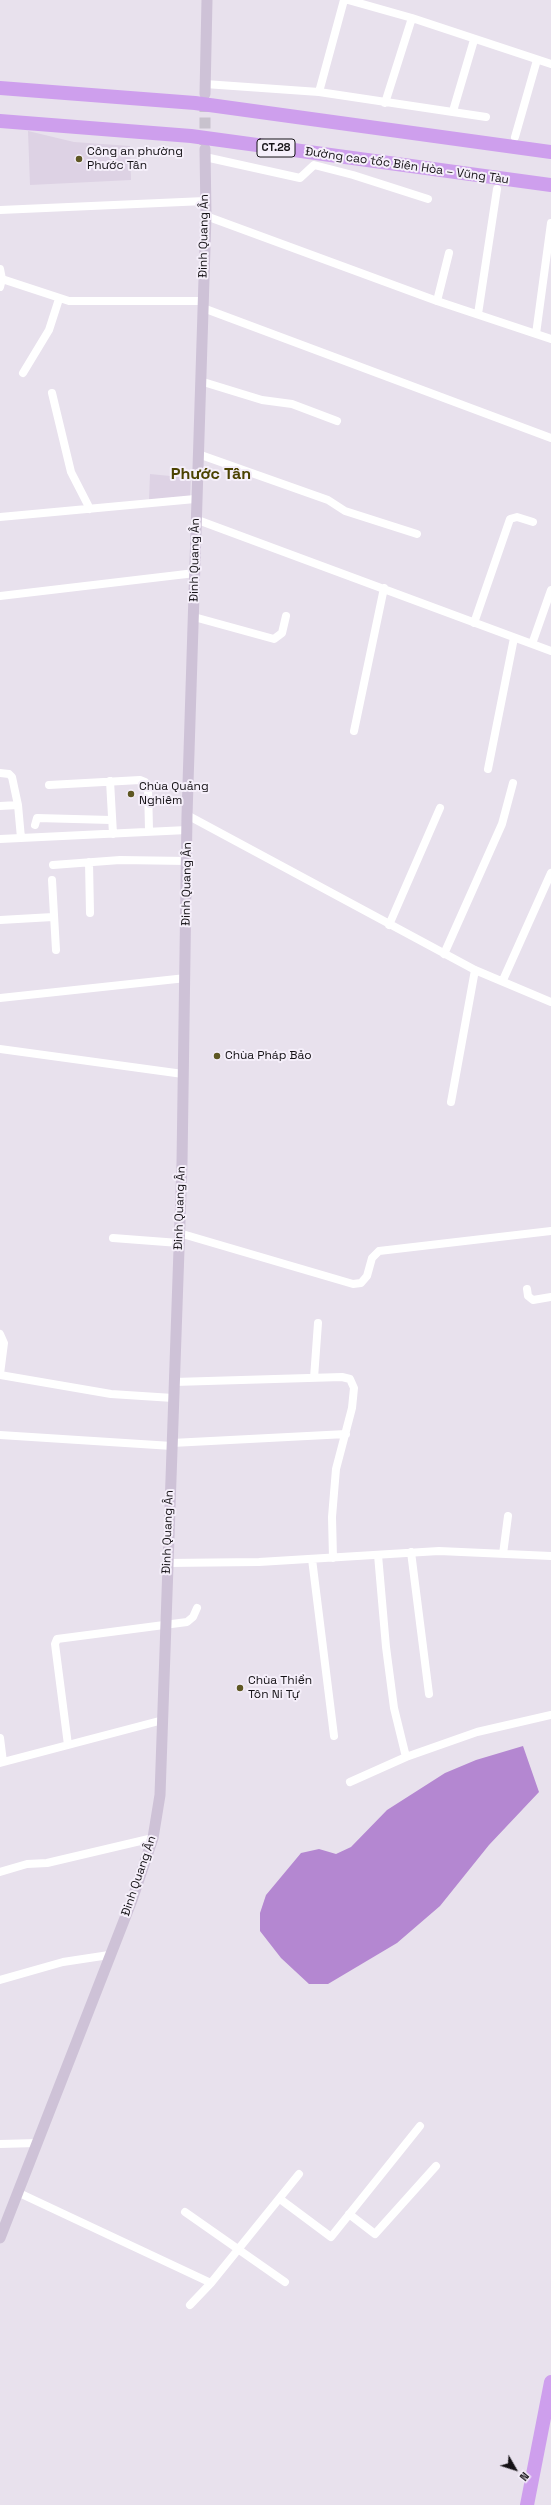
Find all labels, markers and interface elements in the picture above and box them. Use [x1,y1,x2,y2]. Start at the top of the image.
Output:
road number: CT.28 [257,139,295,157]
place label: Công an phường Phước Tân [87,145,183,173]
street label: Đường cao tốc Biên Hòa – Vũng Tàu [304,145,510,187]
marker: Công an phường Phước Tân [74,154,84,164]
street label: Đinh Quang Ân [196,194,212,278]
district label: Phước Tân [171,465,251,485]
street label: Đinh Quang Ân [187,518,203,602]
place label: Chùa Quảng Nghiêm [139,780,209,808]
marker: Chùa Quảng Nghiêm [126,789,136,799]
street label: Đinh Quang Ân [179,842,195,926]
place label: Chùa Pháp Bảo [225,1049,312,1063]
marker: Chùa Pháp Bảo [212,1051,222,1061]
street label: Đinh Quang Ân [171,1166,189,1250]
street label: Đinh Quang Ân [159,1490,177,1574]
place label: Chùa Thiền Tôn Ni Tự [248,1674,312,1702]
marker: Chùa Thiền Tôn Ni Tự [235,1683,245,1693]
street label: Đinh Quang Ân [119,1834,159,1918]
north arrow [495,2449,535,2489]
text: N [517,2469,532,2484]

